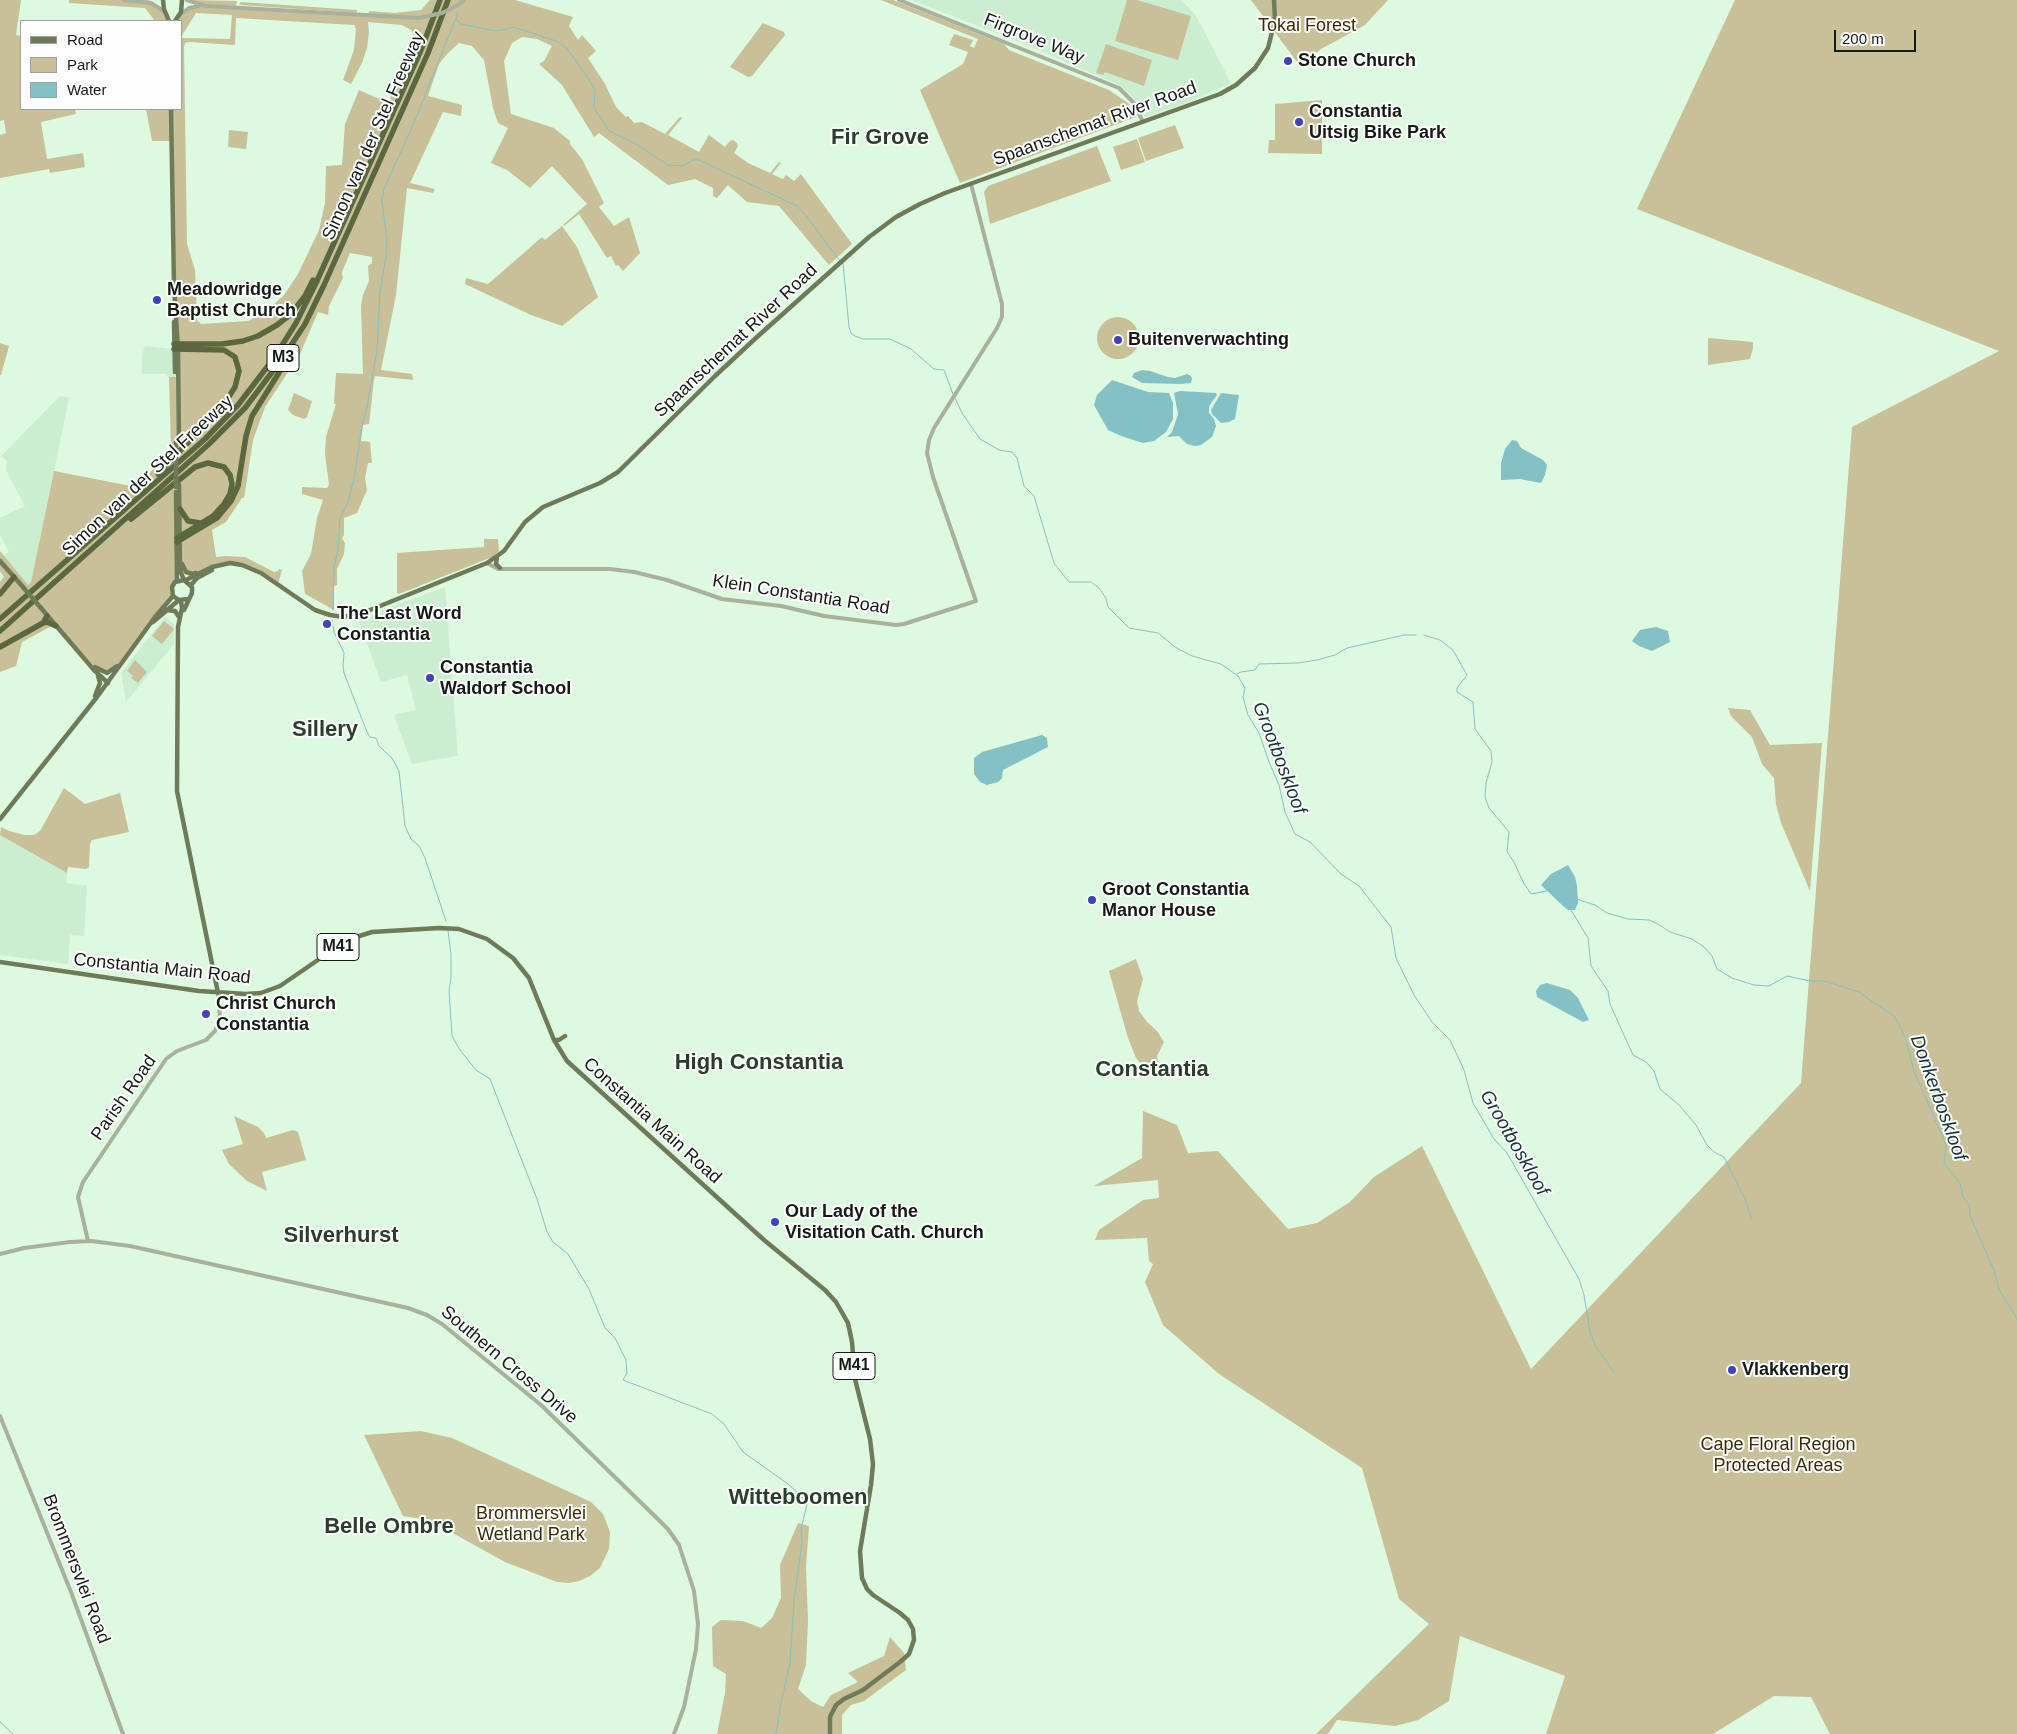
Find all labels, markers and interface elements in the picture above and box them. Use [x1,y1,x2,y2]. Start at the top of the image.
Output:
street label: Firgrove Way [981,9,1087,69]
park label: Tokai Forest [1258,15,1356,37]
legend [20,20,182,110]
scale bar [1837,20,1920,52]
street label: Simon van der Stel Freeway [318,28,430,244]
text: 200 m [1842,30,1884,47]
text: Road [67,31,103,48]
place label: Stone Church [1298,50,1416,72]
marker: Stone Church [1282,55,1294,67]
text: Park [67,56,98,73]
street label: Spaanschemat River Road [990,77,1200,171]
text: Water [67,81,106,98]
place label: Constantia Uitsig Bike Park [1309,101,1446,144]
marker: Constantia Uitsig Bike Park [1293,116,1305,128]
district label: Fir Grove [831,125,929,151]
street label: Spaanschemat River Road [650,260,822,422]
place label: Meadowridge Baptist Church [167,279,296,322]
marker: Meadowridge Baptist Church [151,294,163,306]
place label: Buitenverwachting [1128,329,1289,351]
marker: Buitenverwachting [1112,334,1124,346]
road number: M3 [267,344,299,372]
street label: Simon van der Stel Freeway [58,391,238,561]
street label: Klein Constantia Road [711,570,891,620]
place label: The Last Word Constantia [337,603,462,646]
marker: The Last Word Constantia [321,618,333,630]
place label: Constantia Waldorf School [440,657,571,700]
marker: Constantia Waldorf School [424,672,436,684]
water label: Grootboskloof [1247,699,1311,817]
district label: Sillery [292,717,358,743]
place label: Groot Constantia Manor House [1102,879,1249,922]
marker: Groot Constantia Manor House [1086,894,1098,906]
road number: M41 [317,934,359,960]
street label: Constantia Main Road [72,949,252,989]
place label: Christ Church Constantia [216,993,336,1036]
marker: Christ Church Constantia [200,1008,212,1020]
water label: Donkerboskloof [1905,1032,1971,1164]
district label: High Constantia [675,1050,843,1076]
street label: Parish Road [87,1051,161,1145]
street label: Constantia Main Road [579,1053,725,1189]
district label: Constantia [1095,1057,1209,1083]
water label: Grootboskloof [1475,1086,1553,1200]
place label: Our Lady of the Visitation Cath. Church [785,1201,984,1244]
marker: Our Lady of the Visitation Cath. Church [769,1216,781,1228]
district label: Silverhurst [284,1223,398,1249]
street label: Southern Cross Drive [436,1301,582,1429]
road number: M41 [833,1352,875,1380]
place label: Vlakkenberg [1742,1359,1849,1381]
marker: Vlakkenberg [1726,1364,1738,1376]
park label: Cape Floral Region Protected Areas [1700,1434,1856,1476]
district label: Witteboomen [728,1485,868,1511]
street label: Brommersvlei Road [38,1491,114,1647]
park label: Brommersvlei Wetland Park [476,1503,586,1546]
district label: Belle Ombre [324,1514,454,1540]

